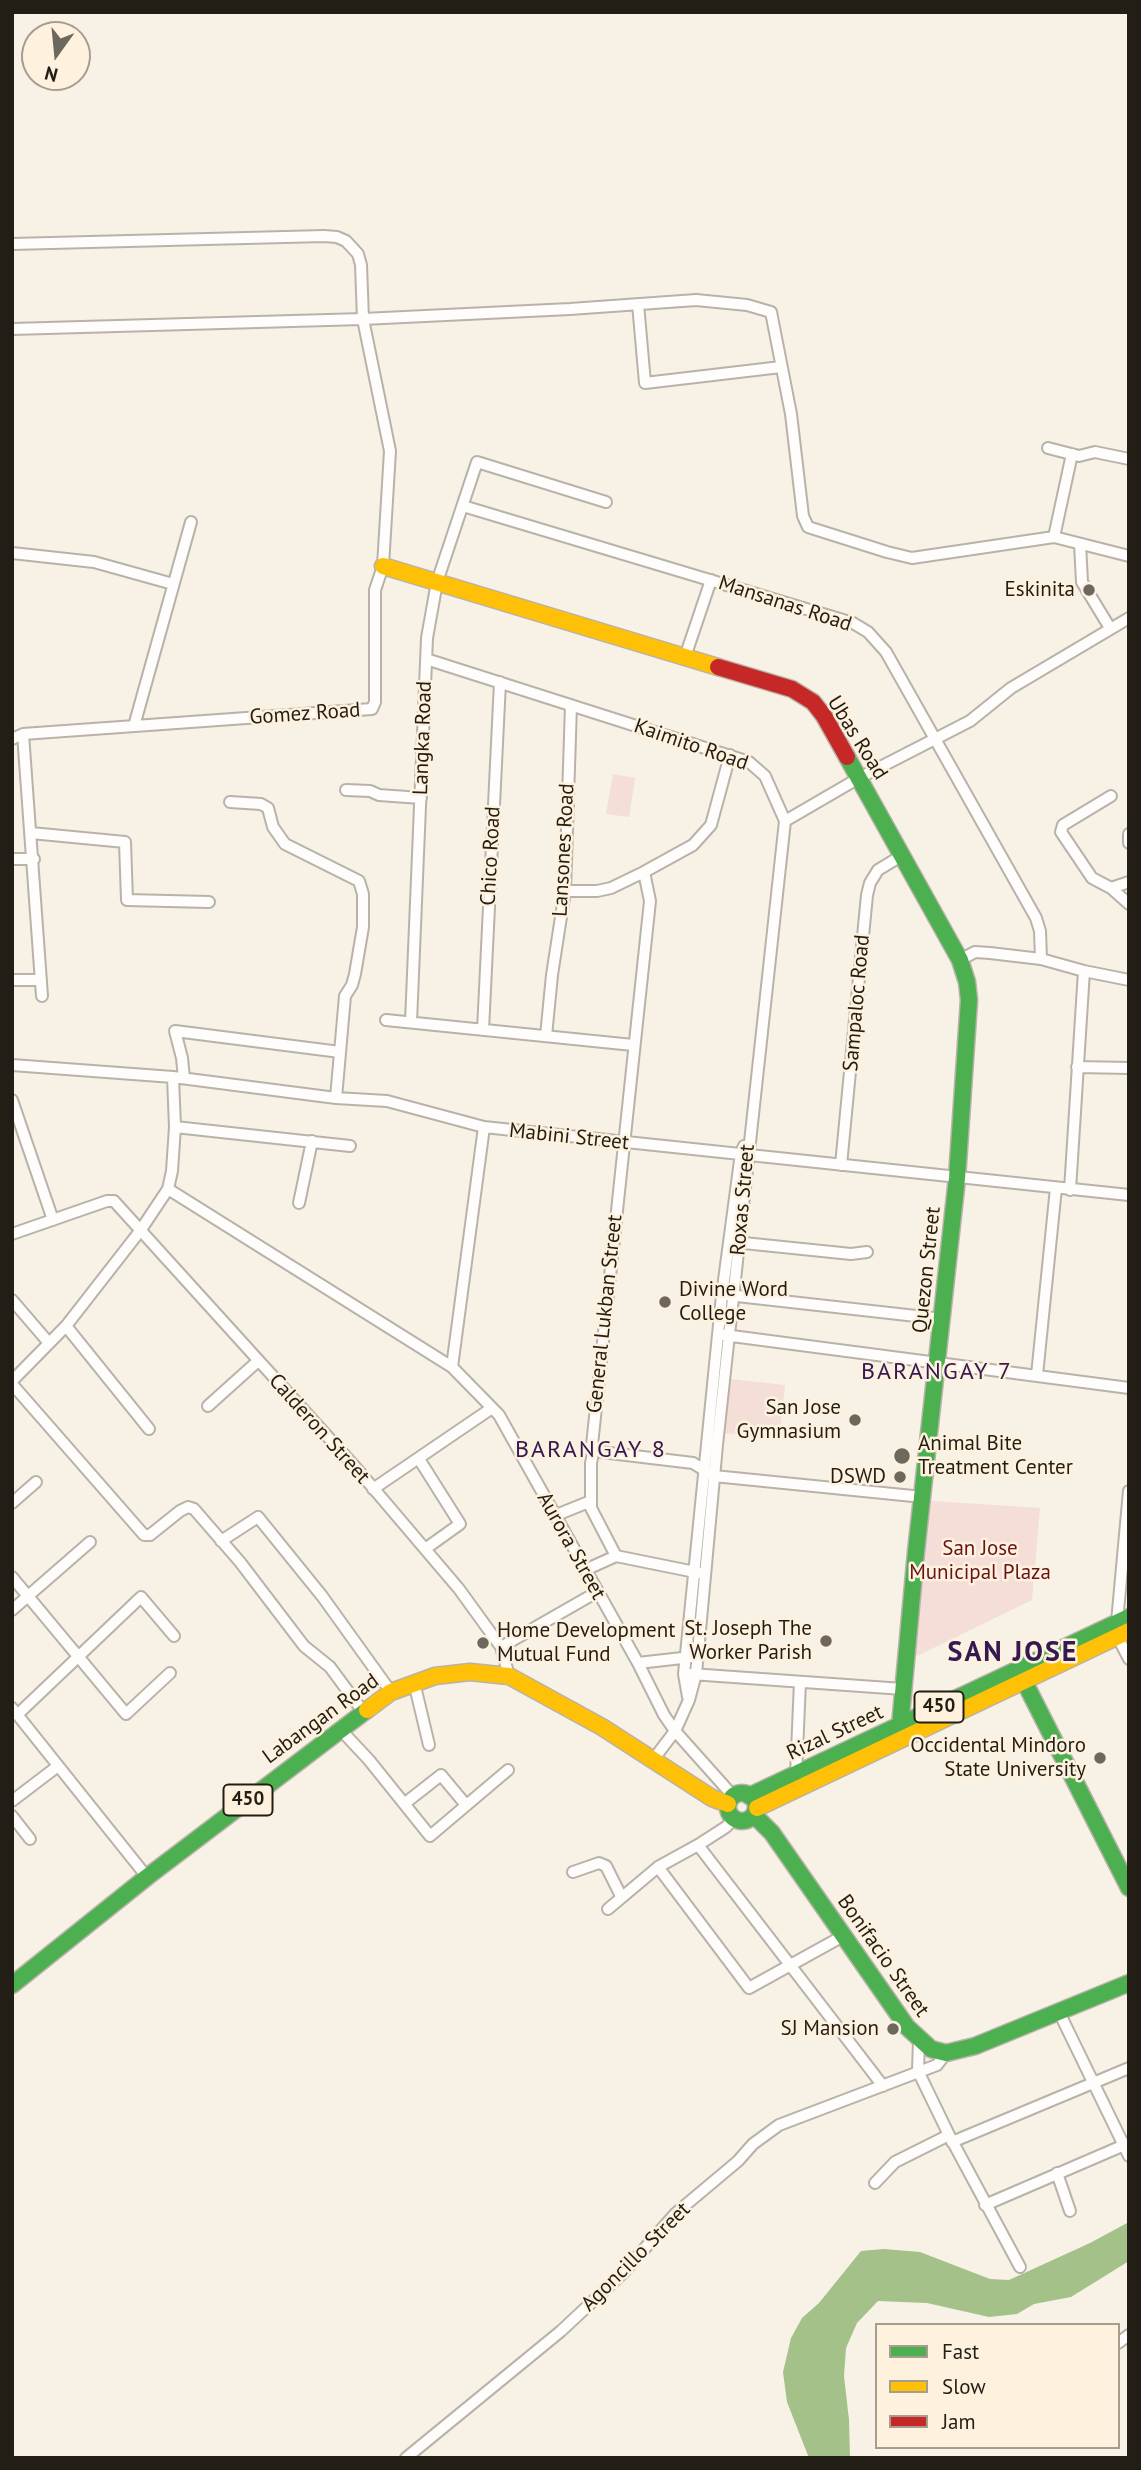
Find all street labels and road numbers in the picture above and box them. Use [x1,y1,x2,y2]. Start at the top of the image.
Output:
street label: Mansanas Road [715,571,855,637]
street label: Langka Road [408,681,438,795]
street label: Ubas Road [821,691,893,785]
street label: Gomez Road [249,698,361,730]
street label: Kaimito Road [631,714,751,776]
street label: Lansones Road [548,783,580,917]
street label: Chico Road [476,806,506,906]
street label: Sampaloc Road [838,934,876,1072]
street label: Mabini Street [508,1118,630,1156]
street label: Roxas Street [726,1143,760,1257]
street label: Quezon Street [908,1205,946,1335]
street label: General Lukban Street [582,1214,628,1414]
street label: Calderon Street [263,1369,375,1489]
street label: Aurora Street [531,1488,611,1604]
street label: Labangan Road [258,1668,384,1770]
road number: 450 [914,1692,964,1722]
street label: Rizal Street [783,1700,887,1766]
road number: 450 [224,1784,272,1816]
street label: Bonifacio Street [832,1890,934,2022]
street label: Agoncillo Street [576,2197,696,2317]

